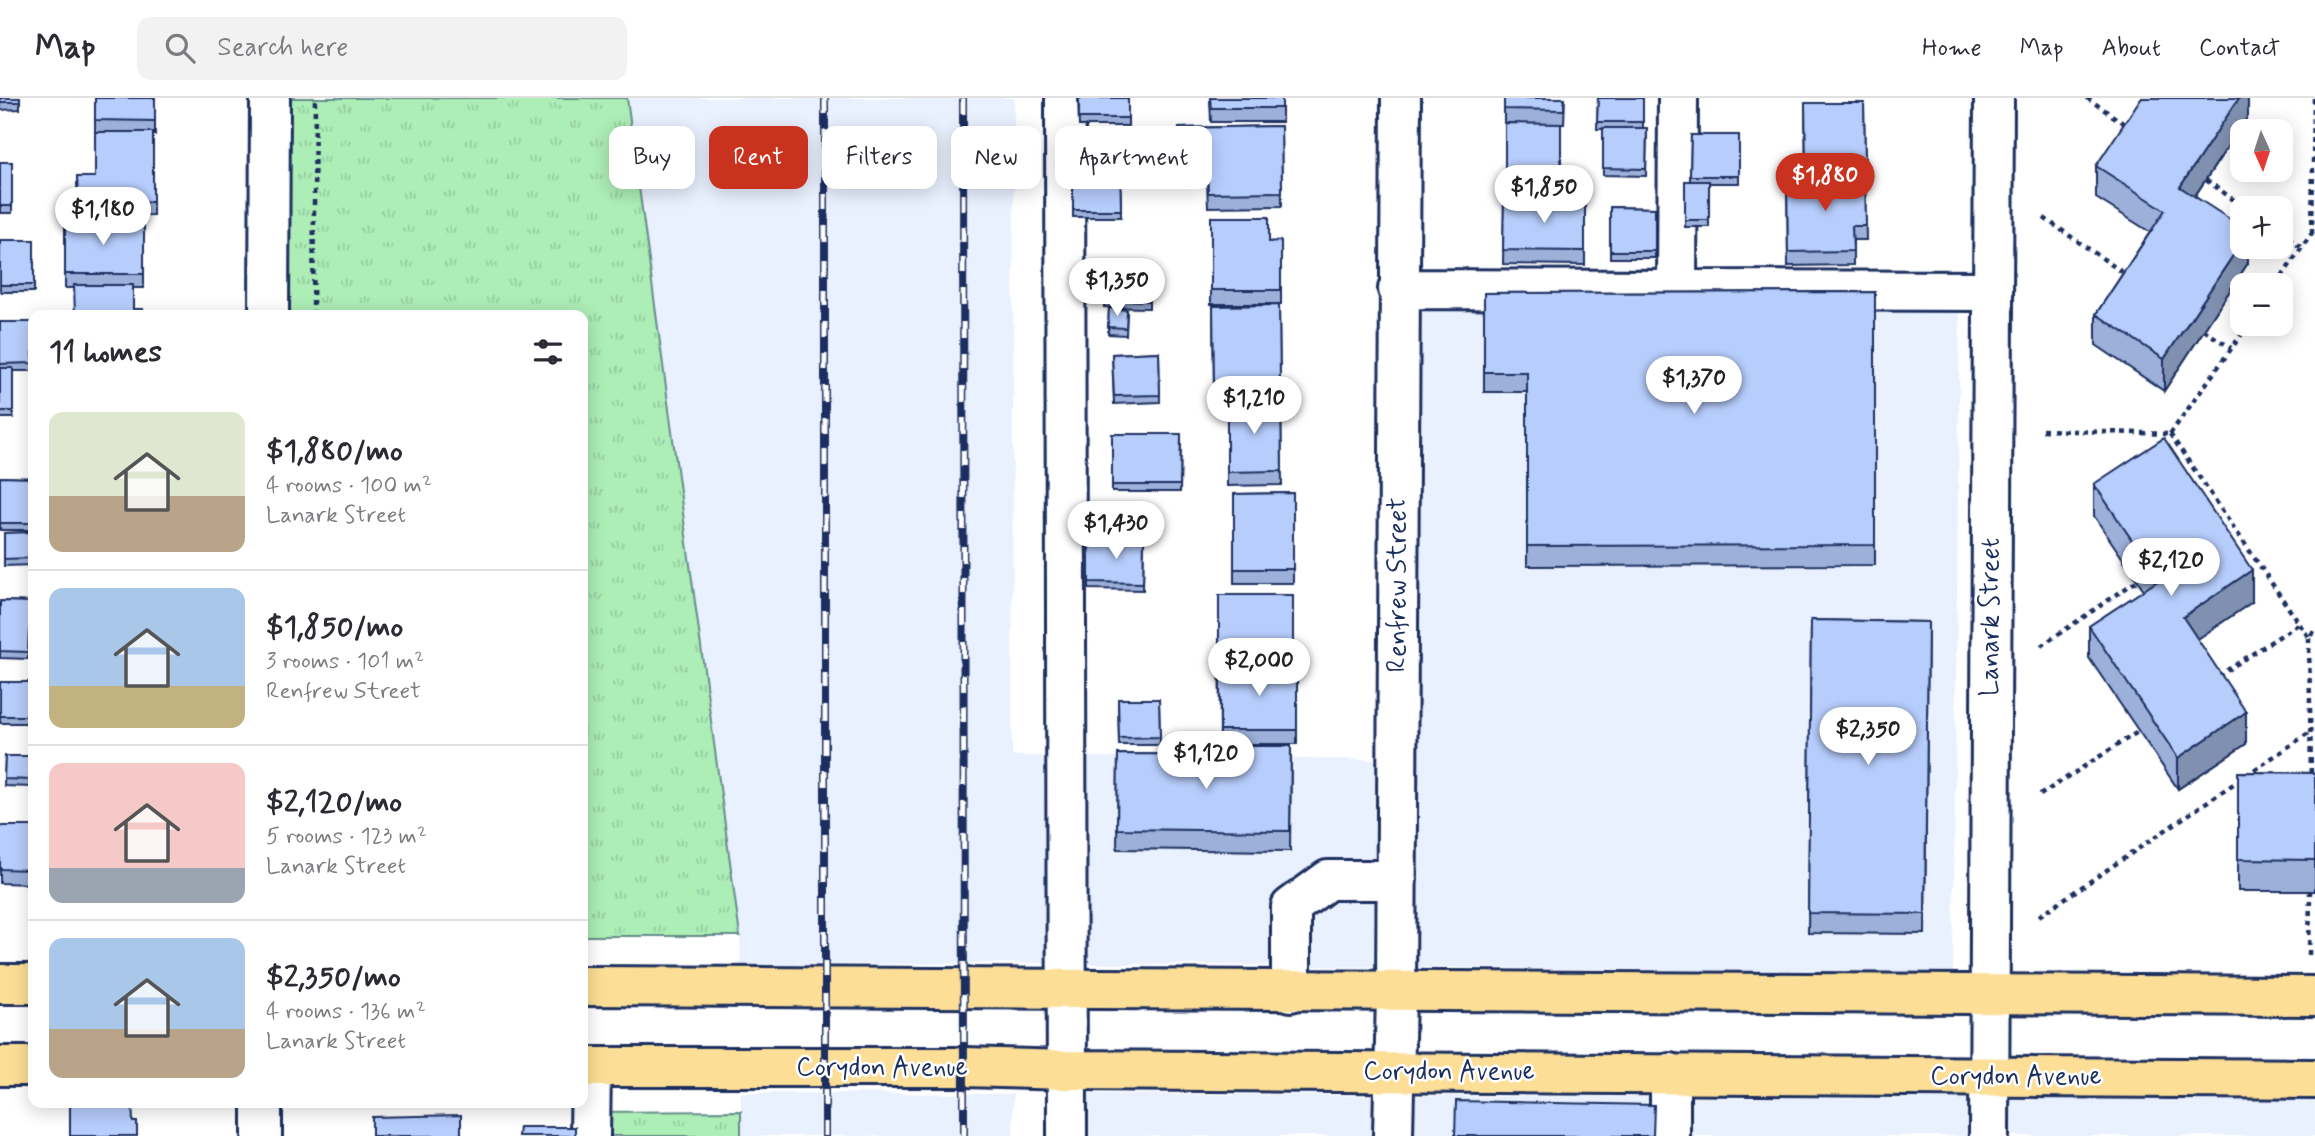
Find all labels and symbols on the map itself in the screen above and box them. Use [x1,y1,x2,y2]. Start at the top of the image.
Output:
north arrow [2230,119,2292,182]
pin: $1,880 [1768,153,1882,213]
pin: $1,850 [1487,166,1601,225]
pin: $1,180 [46,188,160,247]
pin: $1,350 [1060,258,1174,318]
pin: $1,370 [1637,356,1751,416]
pin: $1,210 [1197,376,1311,436]
street label: Renfrew Street [1381,497,1415,673]
pin: $1,430 [1059,502,1173,561]
street label: Lanark Street [1974,538,2008,696]
pin: $2,120 [2114,538,2228,598]
pin: $2,000 [1202,638,1316,698]
pin: $2,350 [1811,708,1925,767]
pin: $1,120 [1149,732,1263,791]
street label: Corydon Avenue [796,1051,968,1085]
street label: Corydon Avenue [1363,1055,1535,1089]
street label: Corydon Avenue [1930,1060,2102,1094]

